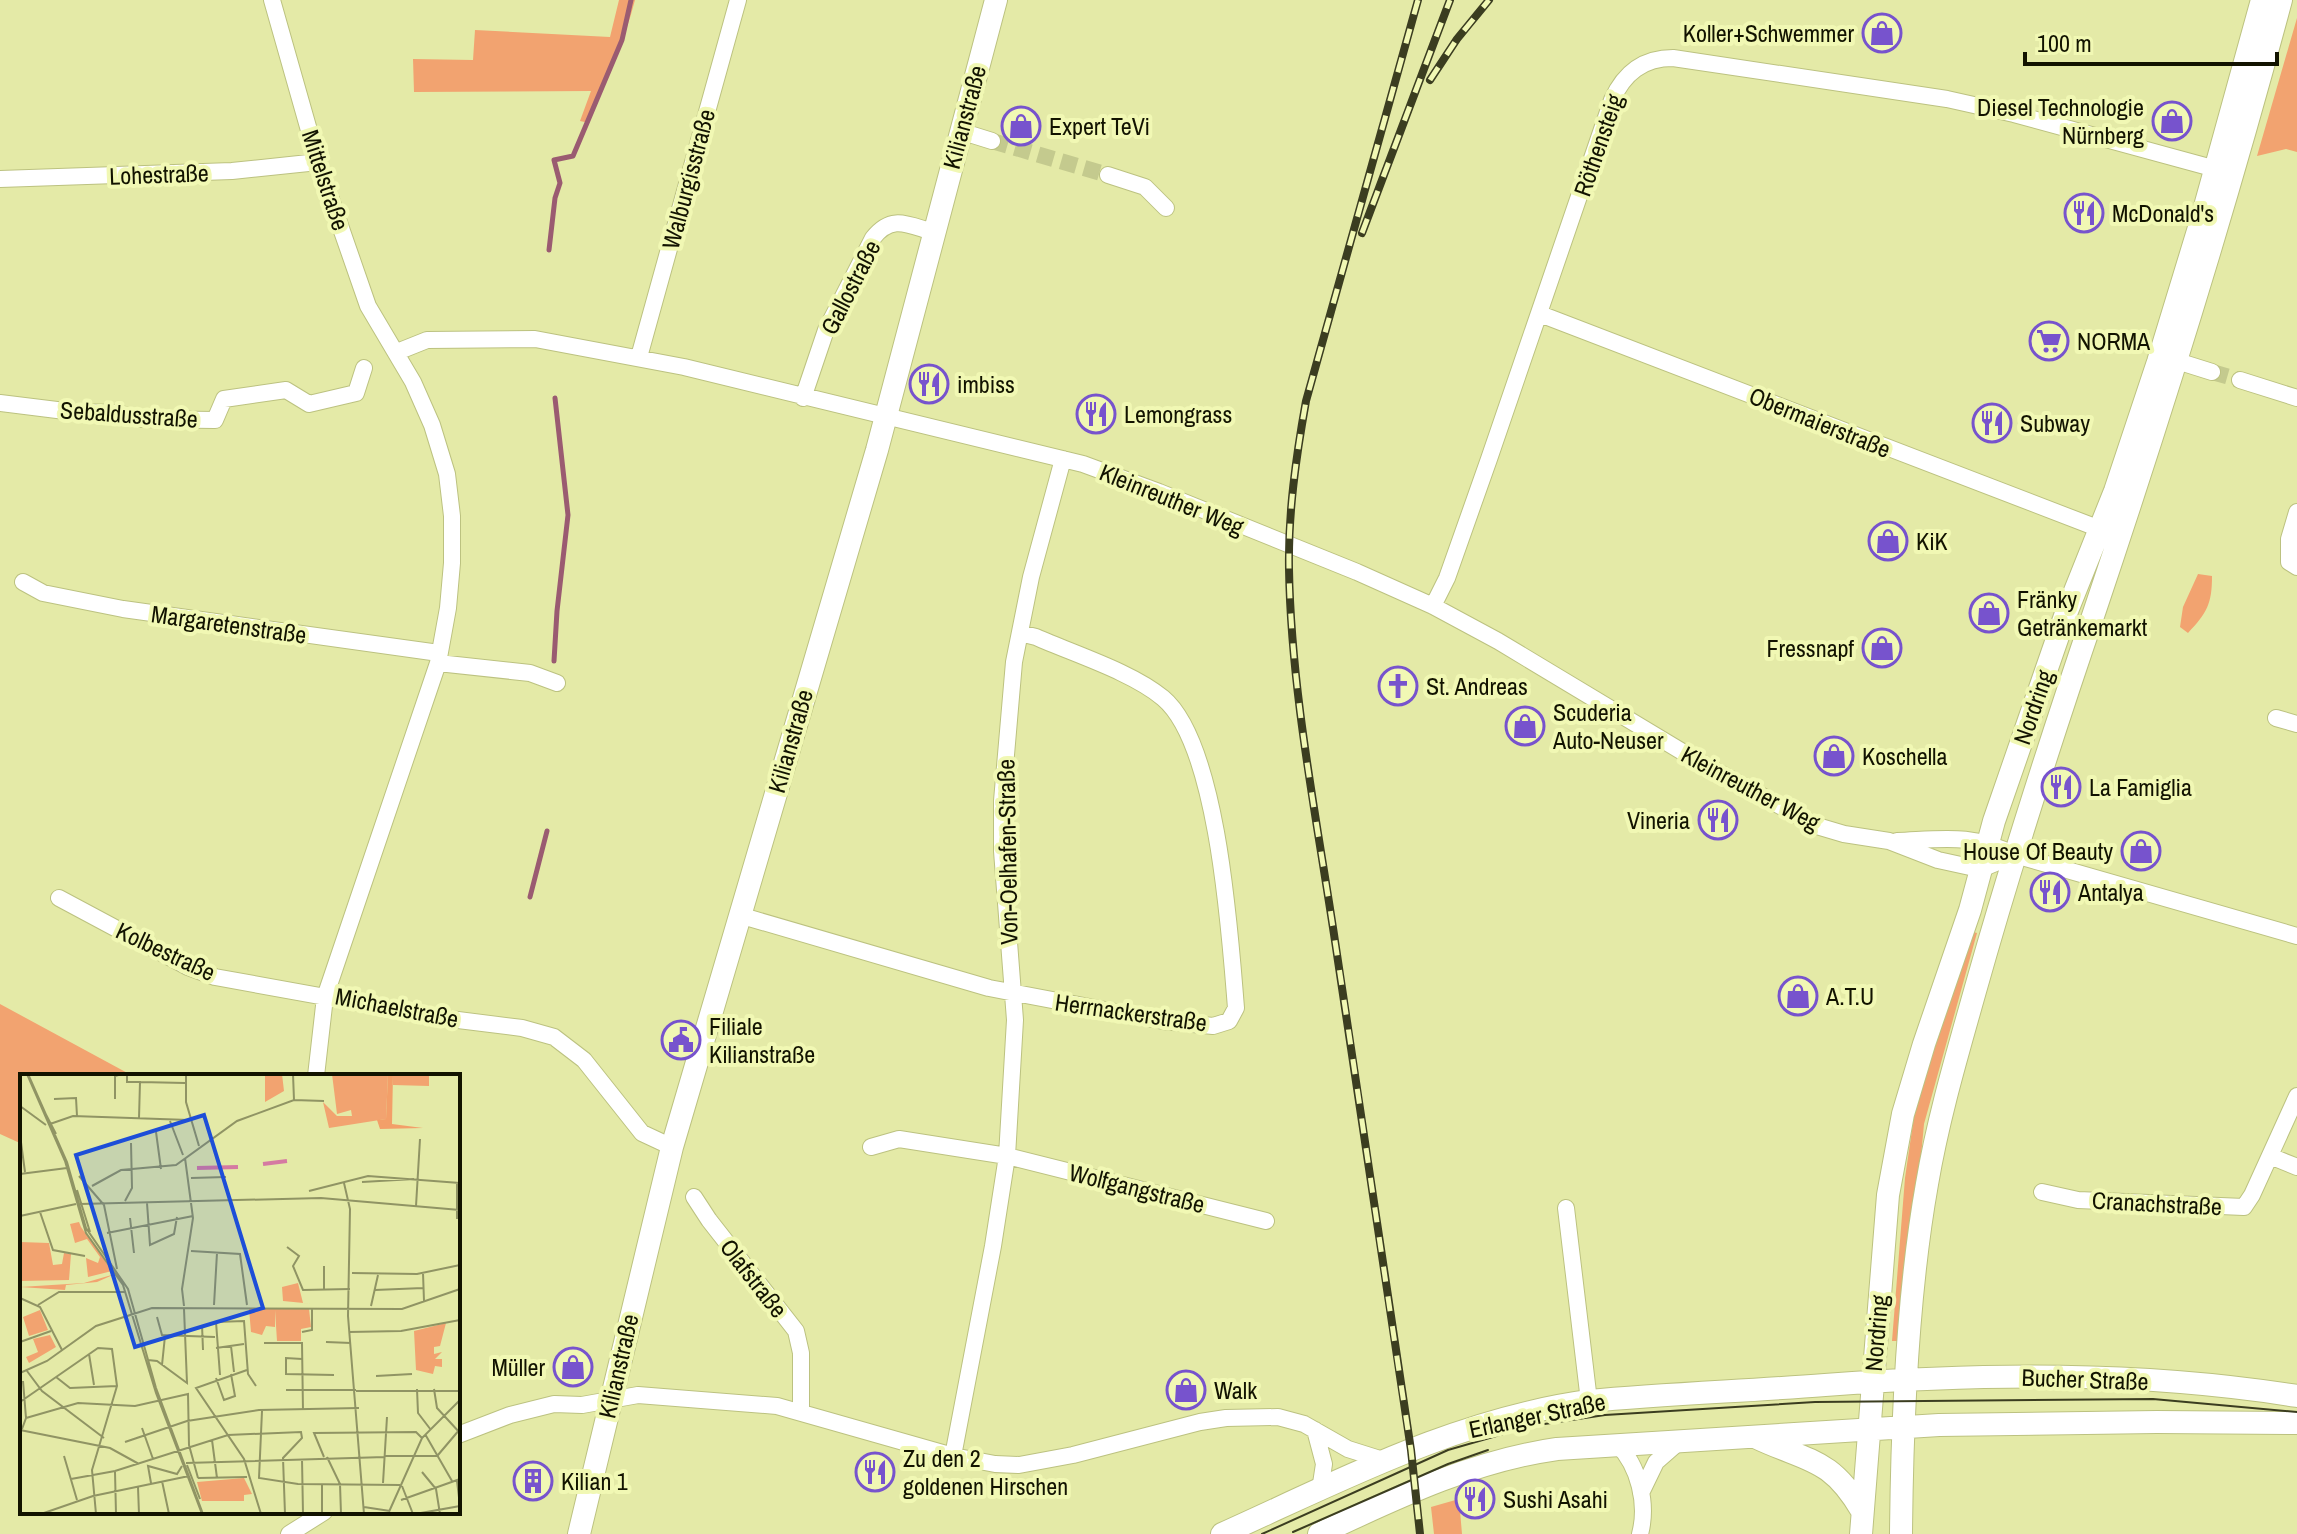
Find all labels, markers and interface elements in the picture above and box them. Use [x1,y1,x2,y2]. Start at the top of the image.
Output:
shop icon: Koller+Schwemmer [1861,12,1903,54]
scale bar [2025,16,2277,66]
place label: Koller+Schwemmer [1683,17,1854,49]
text: 100 m [2037,27,2092,59]
street label: Kilianstraße [935,62,993,172]
street label: Röthensteig [1566,90,1630,200]
place label: Diesel Technologie Nürnberg [1977,91,2144,151]
shop icon: Diesel Technologie Nürnberg [2151,100,2193,142]
street label: Walburgisstraße [654,105,722,253]
shop icon: Expert TeVi [1000,105,1042,147]
place label: Expert TeVi [1049,110,1150,142]
street label: Mittelstraße [295,126,357,234]
street label: Lohestraße [109,156,209,192]
restaurant icon: McDonald's [2063,192,2105,234]
place label: McDonald's [2112,197,2214,229]
street label: Gallostraße [813,234,887,340]
supermarket icon: NORMA [2028,320,2070,362]
place label: NORMA [2077,325,2151,357]
restaurant icon: imbiss [908,363,950,405]
place label: imbiss [957,368,1015,400]
street label: Obermaierstraße [1745,379,1895,465]
street label: Sebaldusstraße [59,393,199,435]
restaurant icon: Lemongrass [1075,393,1117,435]
place label: Lemongrass [1124,398,1232,430]
restaurant icon: Subway [1971,402,2013,444]
place label: Subway [2020,407,2090,439]
street label: Kleinreuther Weg [1095,456,1249,542]
shop icon: KiK [1867,520,1909,562]
place label: KiK [1916,525,1948,557]
place label: Fränky Getränkemarkt [2017,583,2148,643]
shop icon: Fränky Getränkemarkt [1968,592,2010,634]
street label: Margaretenstraße [149,597,309,651]
shop icon: Fressnapf [1861,627,1903,669]
place label: Fressnapf [1766,632,1855,664]
church icon: St. Andreas [1377,665,1419,707]
street label: Nordring [2005,666,2061,748]
place label: St. Andreas [1426,670,1528,702]
street label: Kilianstraße [760,686,820,796]
place label: Scuderia Auto-Neuser [1552,696,1664,756]
shop icon: Scuderia Auto-Neuser [1504,705,1546,747]
shop icon: Koschella [1813,735,1855,777]
street label: Kleinreuther Weg [1676,738,1826,838]
place label: Koschella [1862,740,1947,772]
street label: Von-Oelhafen-Straße [989,759,1025,945]
restaurant icon: La Famiglia [2040,766,2082,808]
place label: La Famiglia [2089,771,2192,803]
restaurant icon: Vineria [1697,799,1739,841]
place label: Vineria [1627,804,1690,836]
shop icon: House Of Beauty [2120,830,2162,872]
place label: House Of Beauty [1963,835,2113,867]
restaurant icon: Antalya [2029,871,2071,913]
place label: Antalya [2077,876,2144,908]
street label: Kolbestraße [111,914,221,988]
shop icon: A.T.U [1777,975,1819,1017]
street label: Michaelstraße [333,979,461,1035]
place label: A.T.U [1825,980,1874,1012]
street label: Herrnackerstraße [1053,986,1209,1038]
place label: Filiale Kilianstraße [709,1010,815,1070]
public building icon: Filiale Kilianstraße [660,1019,702,1061]
inset map [20,1074,460,1514]
street label: Wolfgangstraße [1066,1156,1208,1220]
street label: Cranachstraße [2091,1184,2223,1222]
street label: Olafstraße [713,1232,795,1324]
street label: Nordring [1857,1293,1895,1373]
street label: Kilianstraße [590,1311,646,1421]
shop icon: Müller [552,1346,594,1388]
place label: Müller [491,1351,545,1383]
street label: Bucher Straße [2021,1361,2149,1397]
shop icon: Walk [1165,1369,1207,1411]
place label: Walk [1214,1374,1257,1406]
street label: Erlanger Straße [1466,1385,1608,1445]
place label: Zu den 2 goldenen Hirschen [903,1442,1068,1502]
restaurant icon: Zu den 2 goldenen Hirschen [854,1451,896,1493]
building icon: Kilian 1 [512,1460,554,1502]
place label: Kilian 1 [561,1465,628,1497]
restaurant icon: Sushi Asahi [1454,1478,1496,1520]
place label: Sushi Asahi [1503,1483,1608,1515]

